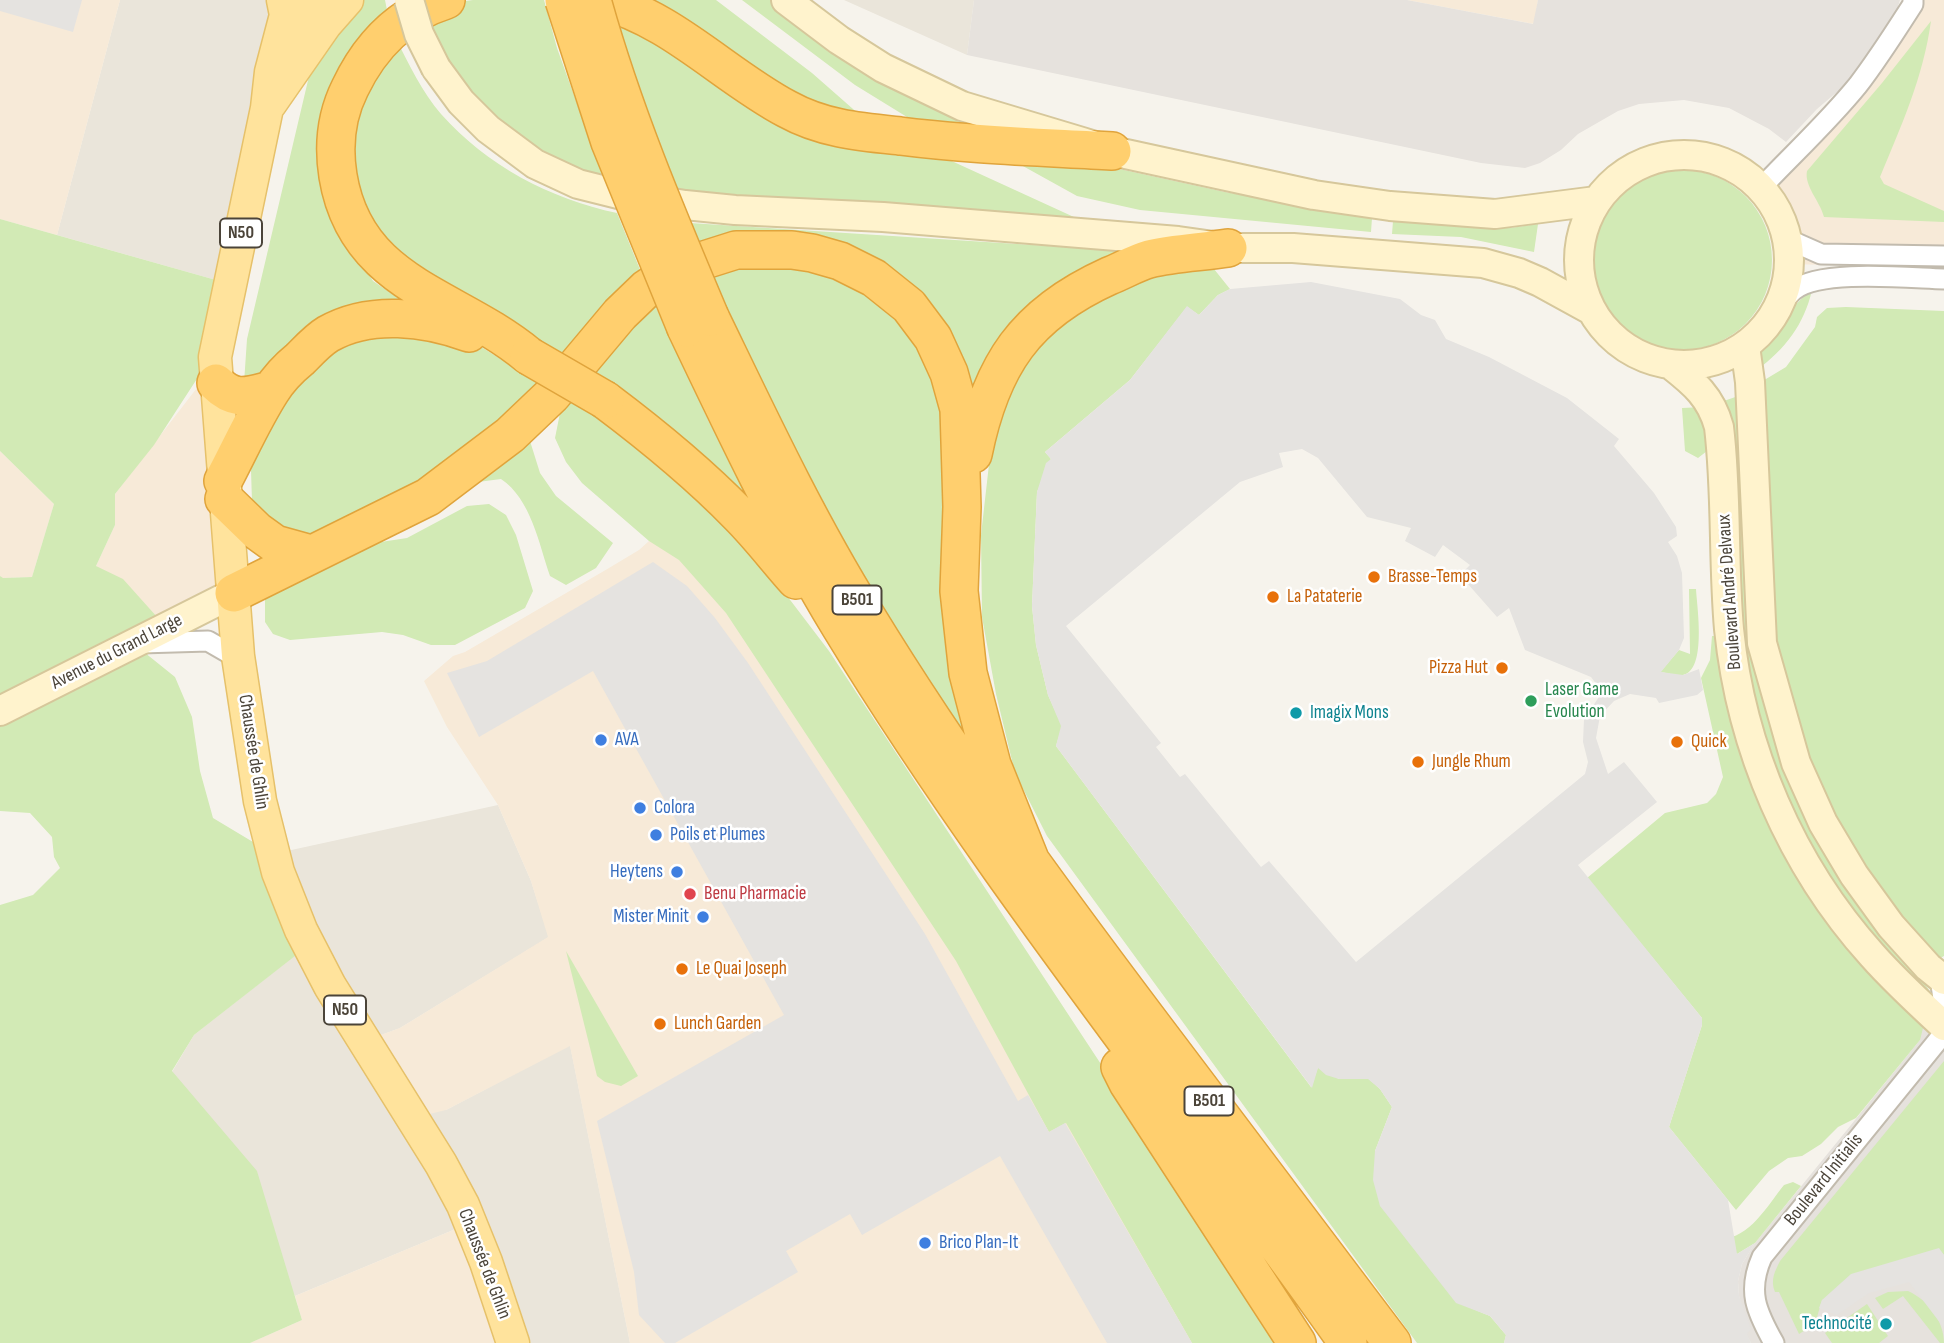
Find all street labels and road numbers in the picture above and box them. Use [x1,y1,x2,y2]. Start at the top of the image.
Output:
road number: N50 [220,218,262,247]
street label: Boulevard André Delvaux [1713,513,1747,671]
road number: B501 [832,586,882,614]
street label: Avenue du Grand Large [48,609,186,695]
street label: Chaussée de Ghlin [233,693,273,811]
road number: N50 [324,995,366,1024]
road number: B501 [1184,1086,1234,1116]
street label: Boulevard Initialis [1780,1129,1868,1231]
street label: Chaussée de Ghlin [453,1206,515,1322]

